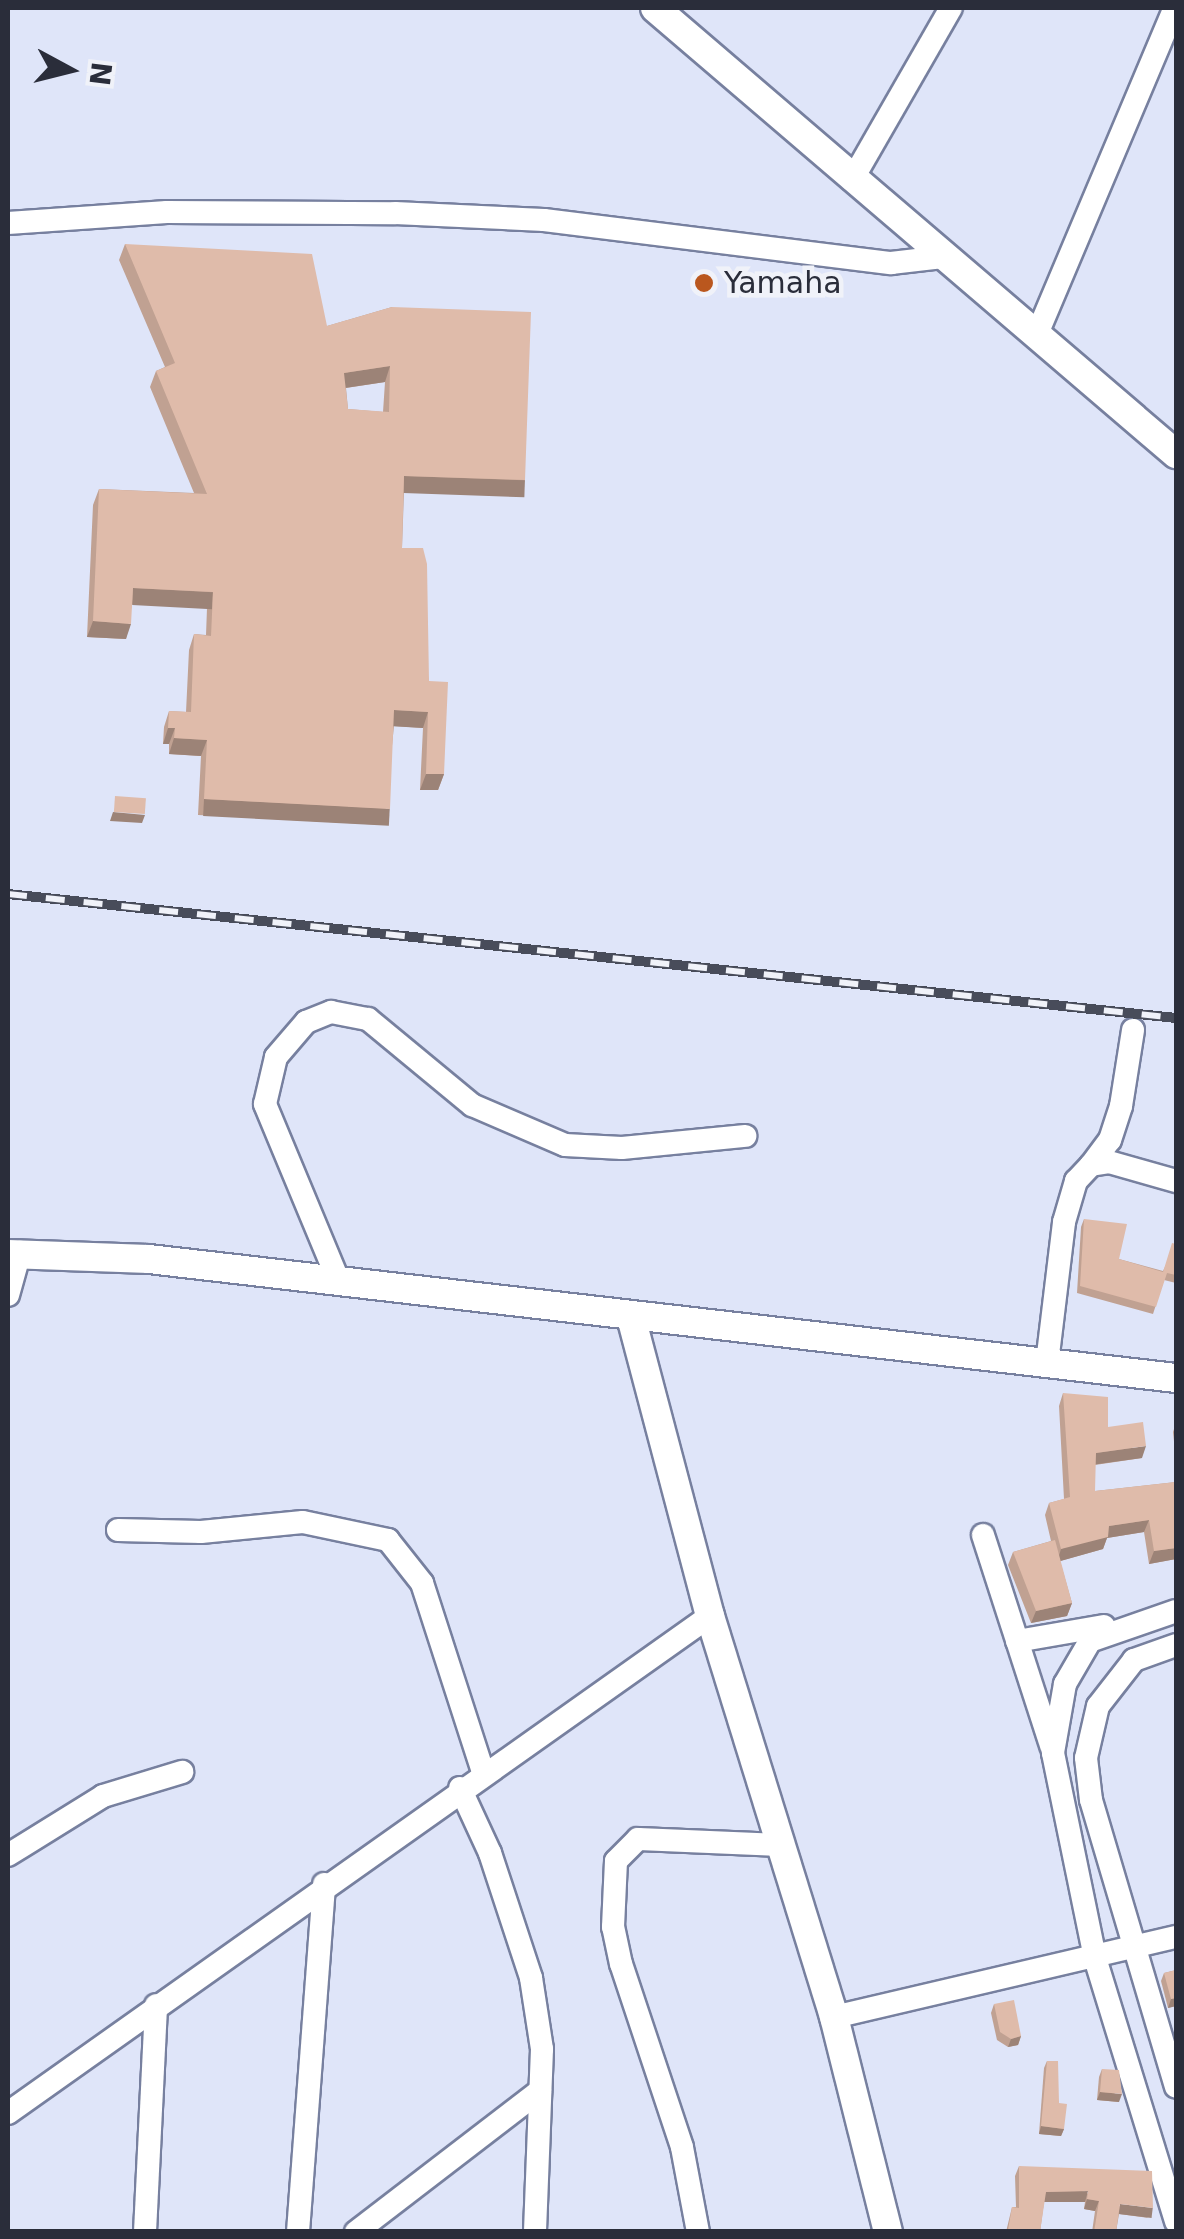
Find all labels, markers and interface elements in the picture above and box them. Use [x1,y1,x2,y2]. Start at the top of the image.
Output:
north arrow [20,20,120,120]
text: N [82,60,118,87]
place label: Yamaha [724,265,842,301]
marker: Yamaha [693,272,715,294]

